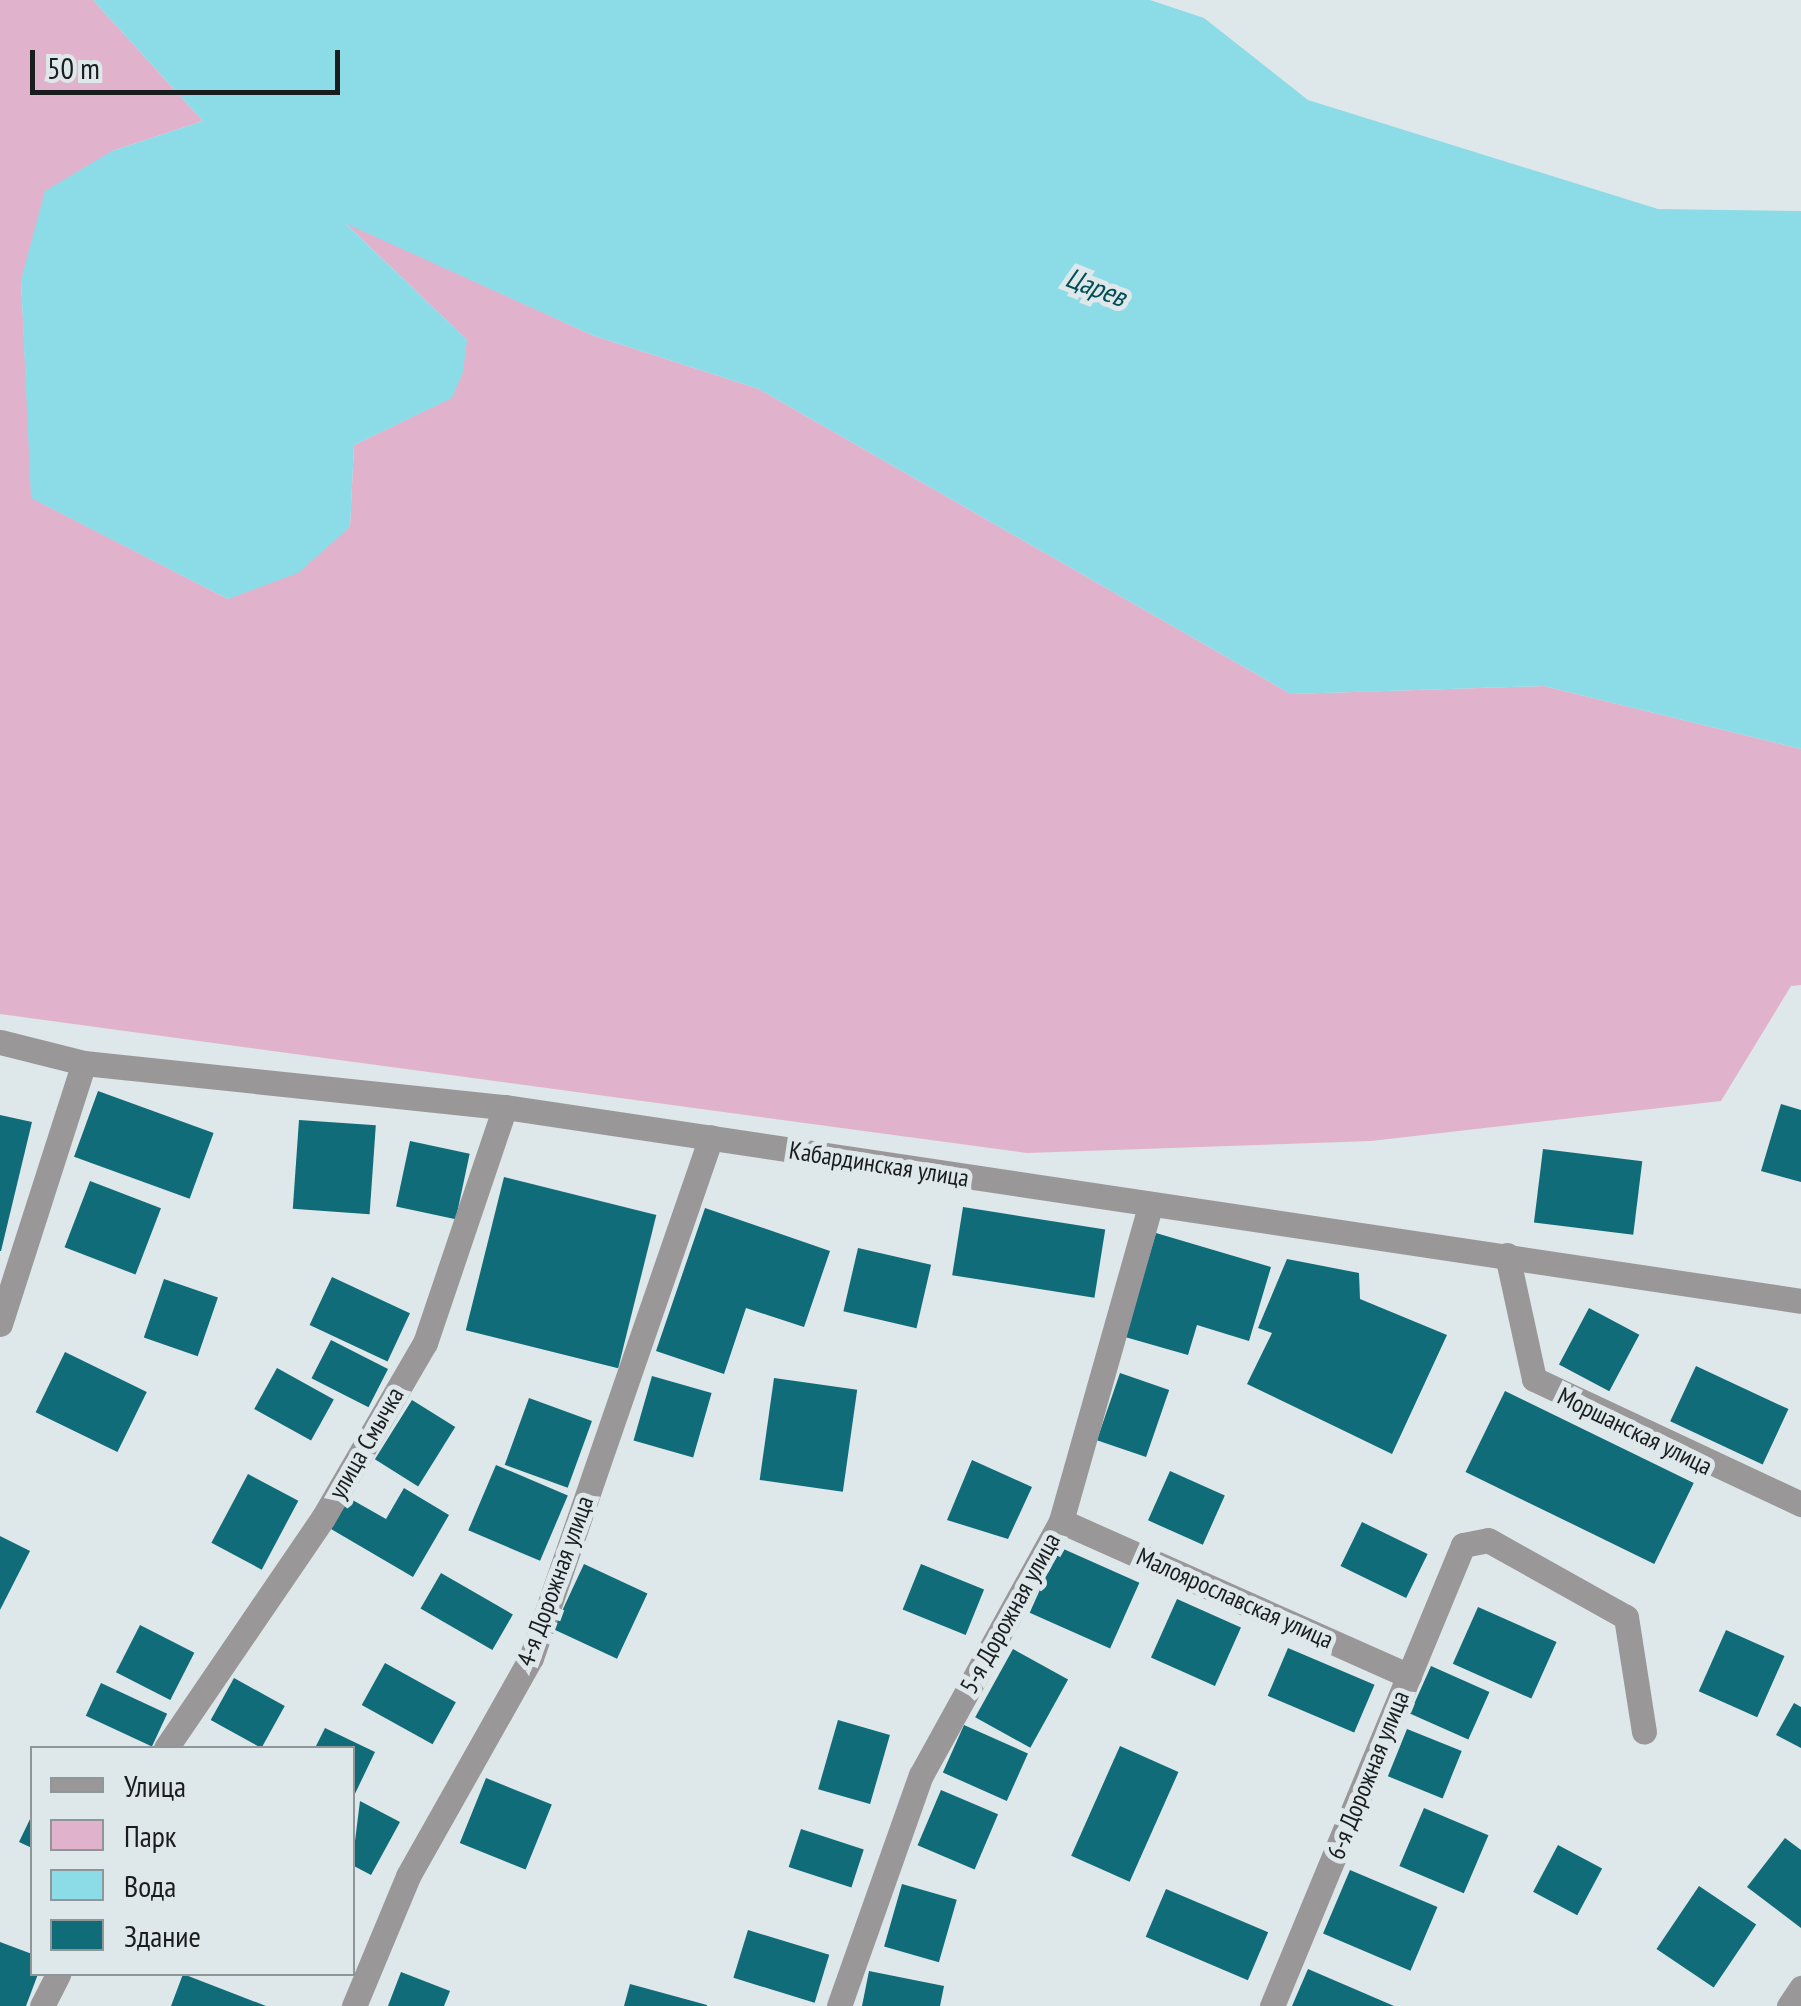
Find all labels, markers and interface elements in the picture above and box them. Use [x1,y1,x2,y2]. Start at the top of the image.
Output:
scale bar [35,30,345,92]
text: 50 m [47,48,100,87]
water label: Царев [1061,260,1131,314]
street label: Кабардинская улица [787,1135,971,1193]
street label: Моршанская улица [1553,1381,1717,1481]
street label: улица Смычка [322,1382,410,1504]
street label: 4-я Дорожная улица [510,1492,600,1670]
street label: 5-я Дорожная улица [953,1527,1067,1699]
street label: Малоярославская улица [1132,1541,1338,1655]
street label: 6-я Дорожная улица [1320,1686,1416,1864]
legend [30,1746,355,1976]
text: Улица [124,1766,186,1805]
text: Парк [124,1816,176,1855]
text: Вода [124,1866,176,1905]
text: Здание [124,1916,201,1955]

